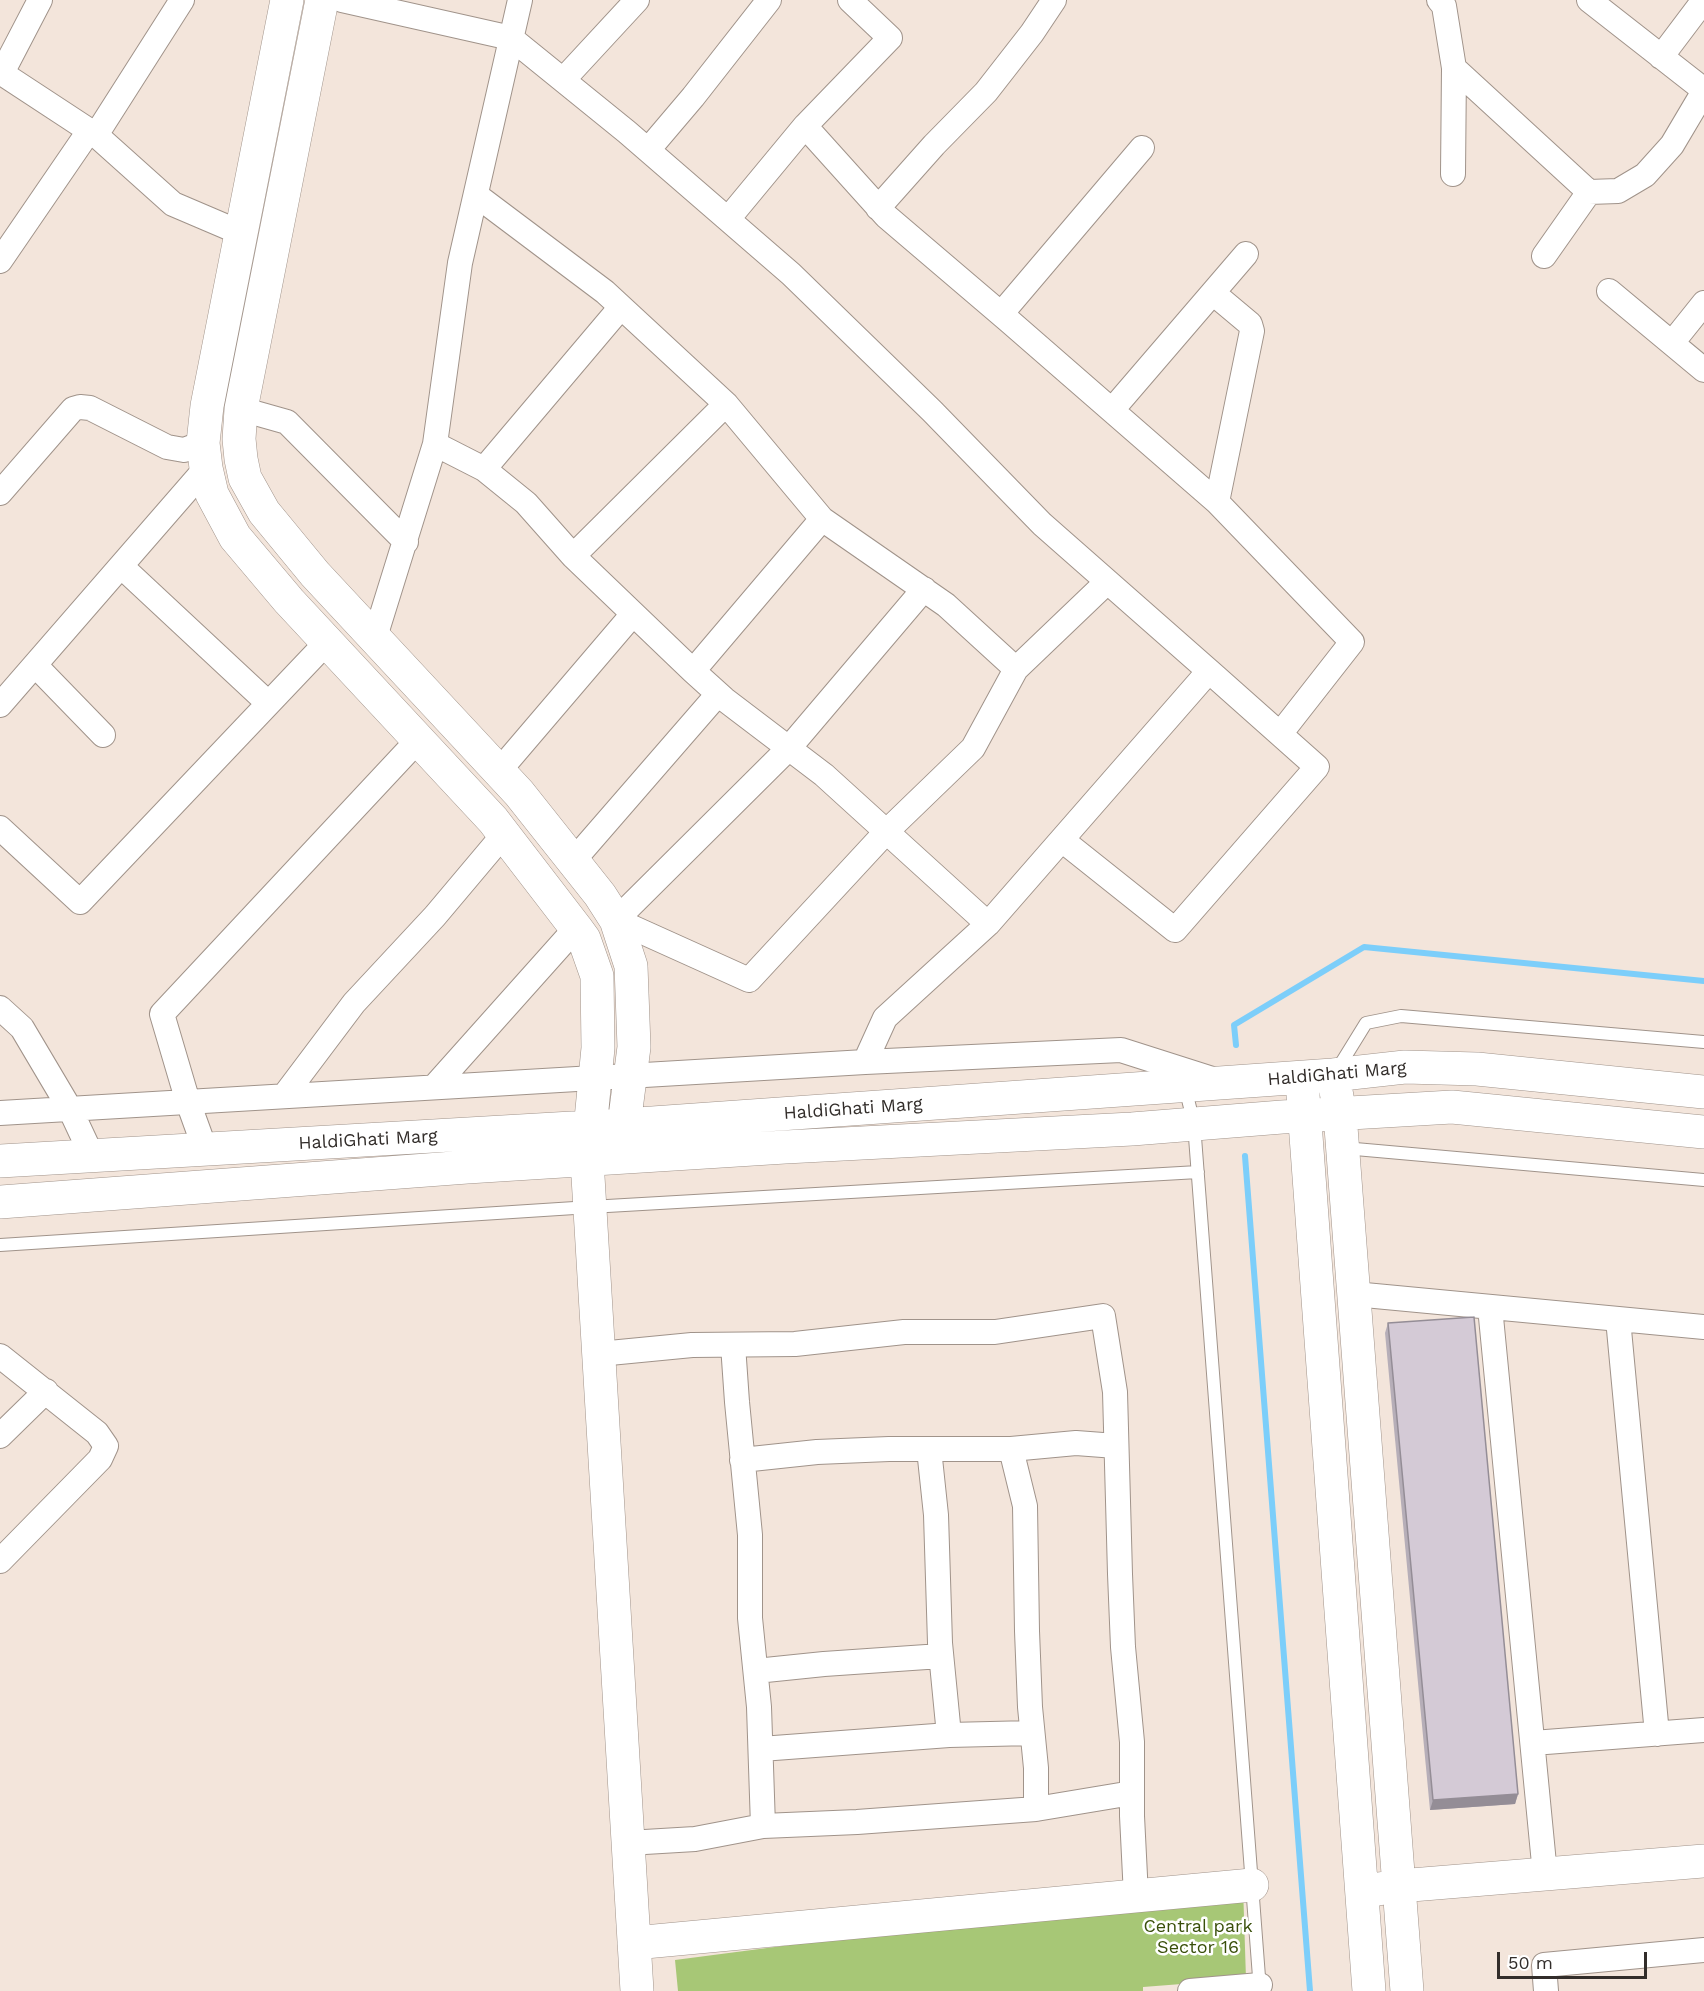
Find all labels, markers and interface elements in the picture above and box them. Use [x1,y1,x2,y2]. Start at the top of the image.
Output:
street label: HaldiGhati Marg [1267,1057,1407,1091]
street label: HaldiGhati Marg [783,1093,923,1125]
street label: HaldiGhati Marg [298,1126,438,1154]
park label: Central park Sector 16 [1143,1916,1253,1958]
scale bar [1500,1940,1650,1978]
text: 50 m [1508,1952,1553,1973]

